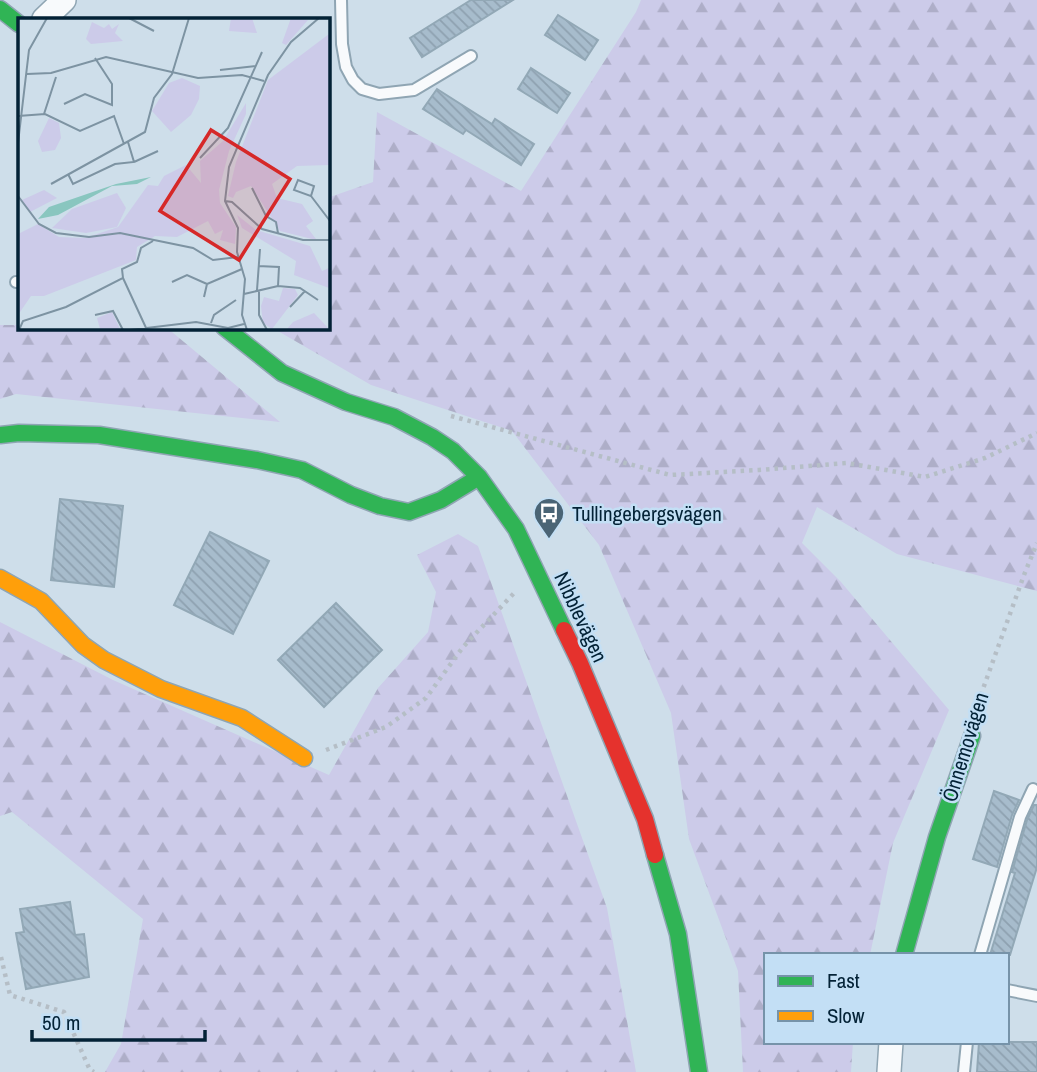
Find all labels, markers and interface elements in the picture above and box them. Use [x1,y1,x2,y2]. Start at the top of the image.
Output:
inset map [18,18,329,329]
bus stop icon: Tullingebergsvägen [532,496,566,540]
place label: Tullingebergsvägen [572,499,722,528]
street label: Nibblevägen [547,567,615,667]
street label: Önnemovägen [935,689,995,805]
legend [764,953,1009,1044]
text: Fast [827,966,860,995]
scale bar [32,998,205,1042]
text: Slow [827,1001,865,1030]
text: 50 m [42,1008,80,1037]

